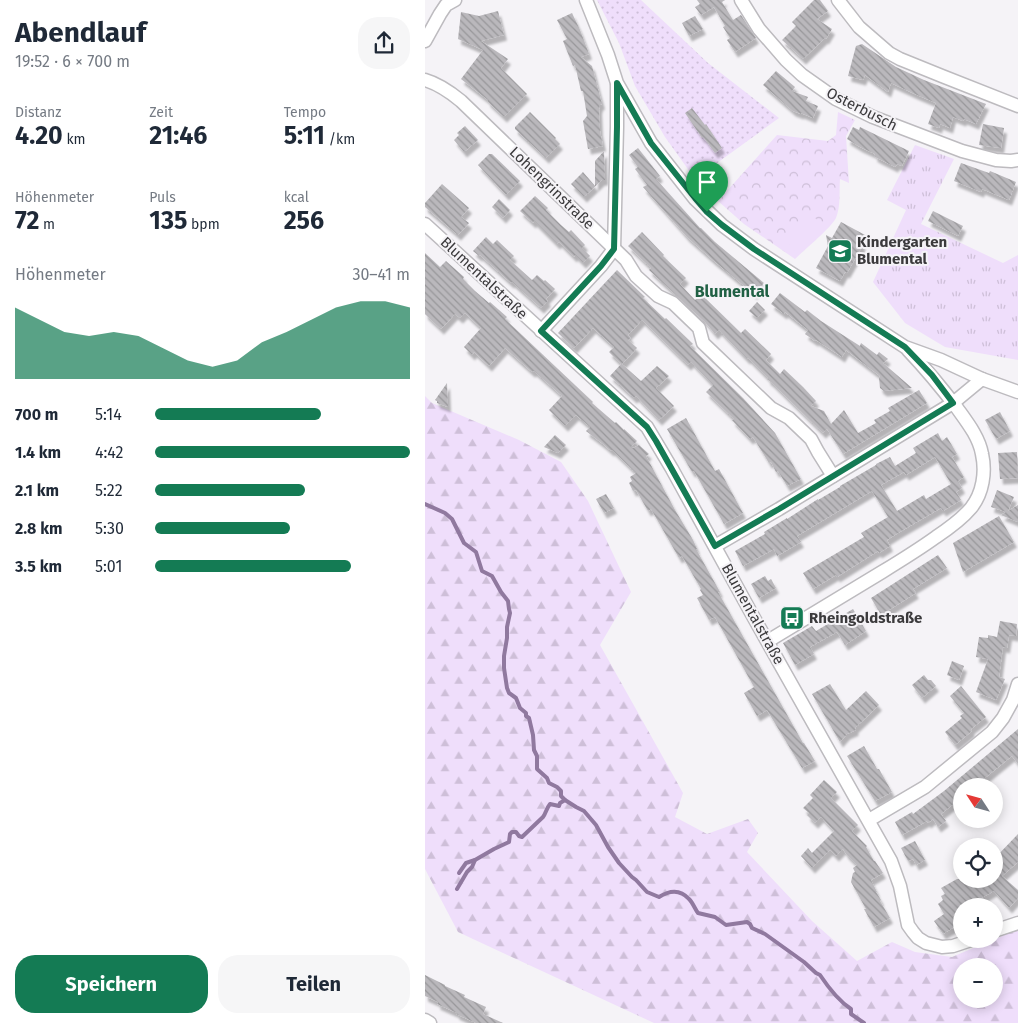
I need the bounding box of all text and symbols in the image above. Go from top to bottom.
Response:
text: Abendlauf [15,16,146,49]
button: share [358,17,410,69]
text: 19:52 · 6 × 700 m [15,52,130,71]
street label: Osterbusch [824,83,900,135]
text: Distanz [15,104,61,121]
text: Zeit [149,104,173,121]
text: Tempo [284,104,326,121]
text: 4.20 [15,121,63,151]
text: 21:46 [149,121,207,151]
text: 5:11 [284,121,325,151]
text: km [63,131,86,148]
text: /km [325,131,355,148]
street label: Lohengrinstraße [506,143,598,233]
pin [686,161,728,212]
icon: arrive [693,168,721,196]
text: Höhenmeter [15,189,94,206]
text: Puls [149,189,176,206]
text: kcal [284,189,309,206]
text: 72 [15,206,39,236]
text: 135 [149,206,187,236]
text: 256 [284,206,324,236]
text: m [39,216,55,233]
text: bpm [187,216,220,233]
street label: Blumentalstraße [437,233,531,323]
place label: Kindergarten Blumental [857,233,947,268]
school or university icon: Kindergarten Blumental [827,238,853,264]
text: Höhenmeter [15,265,106,284]
text: 30–41 m [352,265,410,284]
district label: Blumental [695,282,770,301]
text: 700 m [15,405,58,424]
text: 5:14 [95,405,122,424]
text: 1.4 km [15,443,61,462]
text: 4:42 [95,443,123,462]
text: 2.1 km [15,481,59,500]
text: 5:22 [95,481,123,500]
text: 2.8 km [15,519,63,538]
text: 5:30 [95,519,124,538]
text: 3.5 km [15,557,62,576]
text: 5:01 [95,557,122,576]
street label: Blumentalstraße [718,560,788,668]
bus stop icon: Rheingoldstraße [779,605,805,631]
place label: Rheingoldstraße [809,609,922,627]
north arrow [953,778,1003,828]
map controls [953,778,1003,1008]
button: locate [953,838,1003,888]
button: + [953,898,1003,948]
button: Speichern [15,955,208,1013]
button: Teilen [218,955,410,1013]
button: − [953,958,1003,1008]

